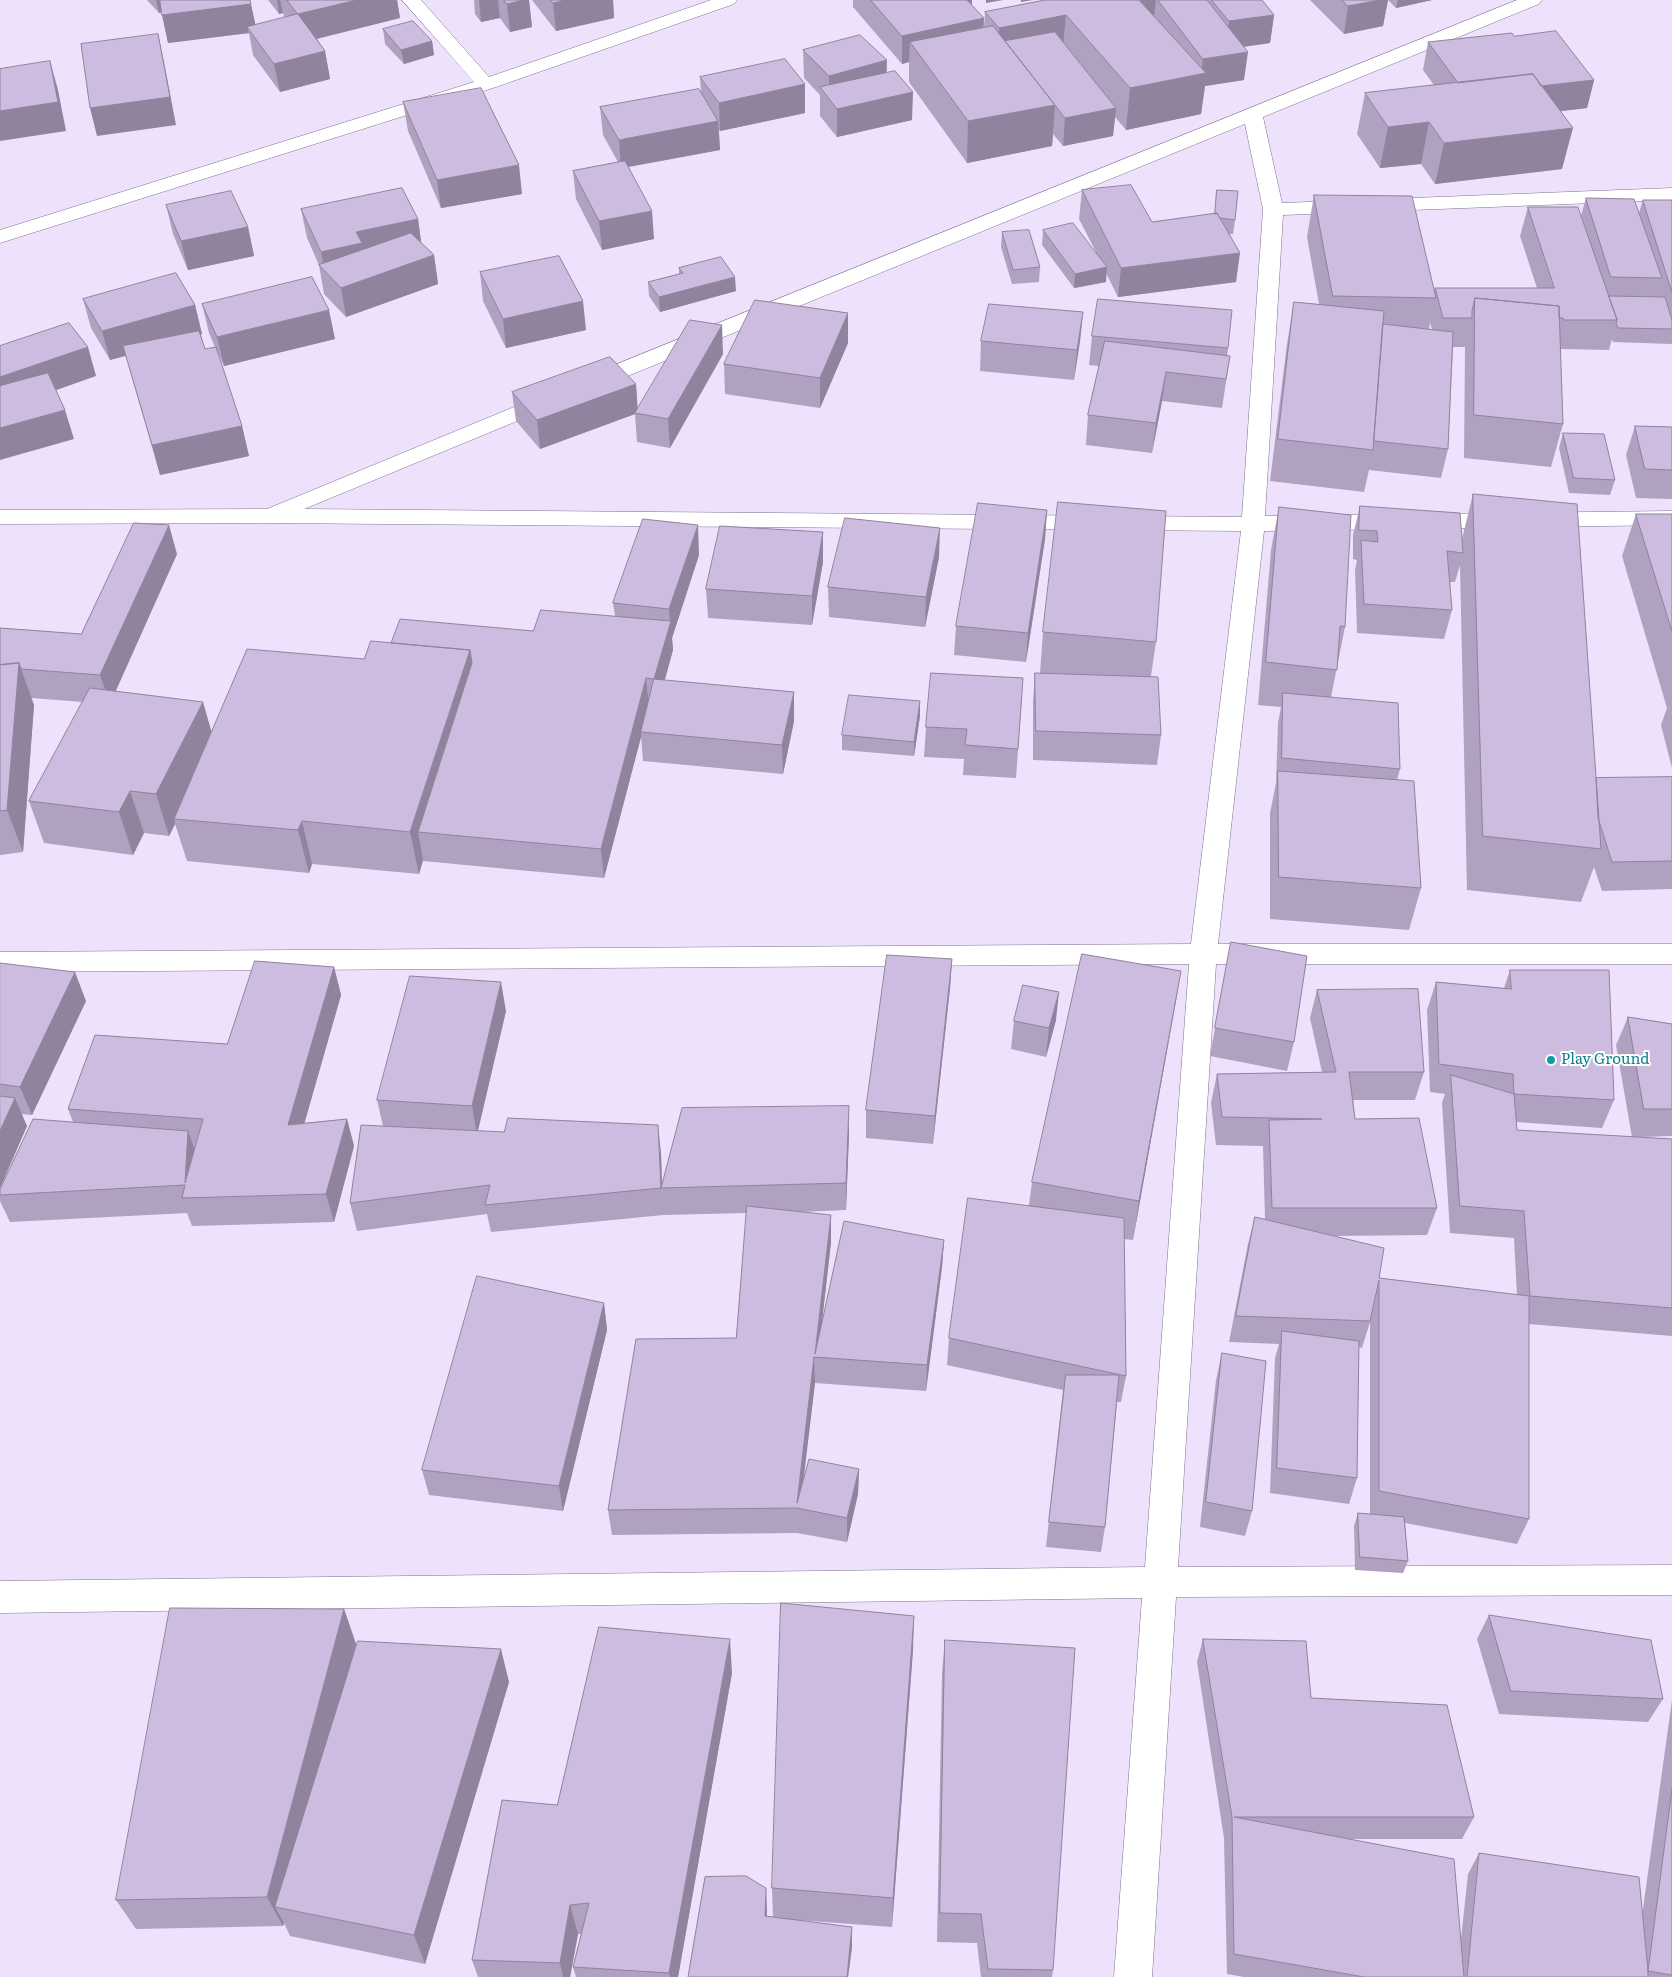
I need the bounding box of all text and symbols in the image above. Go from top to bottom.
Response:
place label: Play Ground [1561,1051,1649,1069]
marker: Play Ground [1545,1054,1557,1066]

